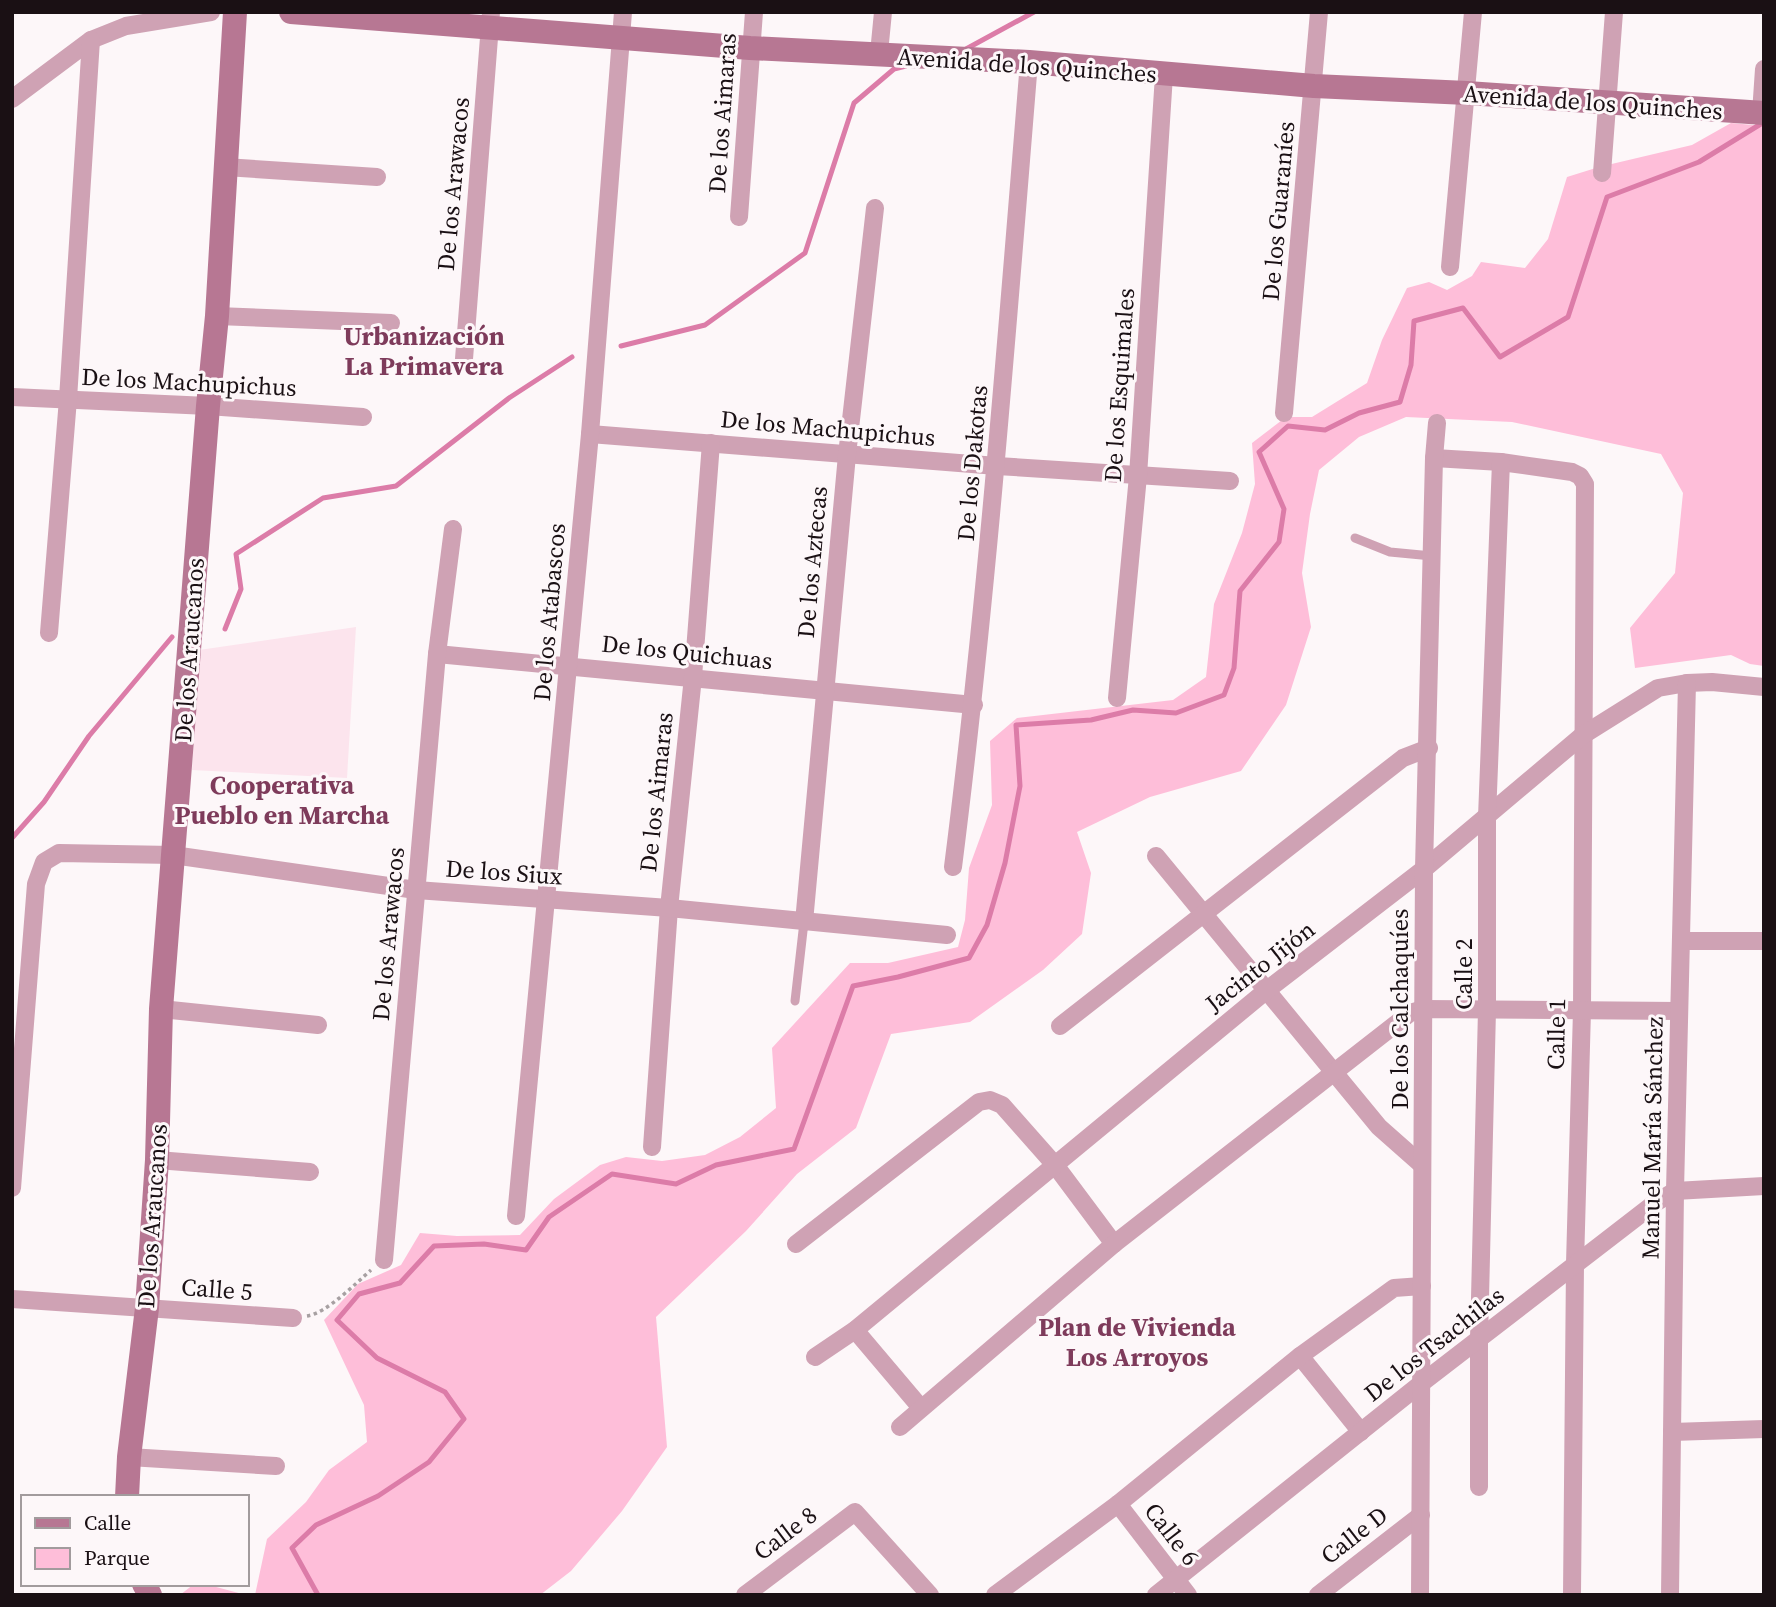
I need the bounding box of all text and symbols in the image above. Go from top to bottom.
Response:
street label: De los Aimaras [700,32,744,194]
street label: Avenida de los Quinches [896,39,1158,91]
street label: Avenida de los Quinches [1462,76,1724,128]
street label: De los Arawacos [429,96,477,272]
street label: De los Guaraníes [1254,120,1302,302]
street label: De los Esquimales [1096,287,1142,483]
district label: Urbanización La Primavera [343,318,505,384]
street label: De los Machupichus [81,360,297,404]
street label: De los Dakotas [949,384,995,542]
street label: De los Machupichus [719,402,937,454]
street label: De los Aztecas [789,485,835,639]
street label: De los Atabascos [525,522,573,702]
street label: De los Araucanos [166,557,212,743]
street label: De los Quichuas [600,627,774,677]
street label: De los Aimaras [631,710,681,874]
district label: Cooperativa Pueblo en Marcha [175,767,390,833]
street label: De los Arawacos [364,846,412,1022]
street label: De los Siux [444,851,564,893]
street label: De los Calchaquíes [1383,909,1416,1109]
street label: Jacinto Jijón [1198,913,1322,1020]
street label: Calle 2 [1447,938,1480,1010]
street label: Calle 1 [1539,998,1573,1070]
street label: Manuel María Sánchez [1633,1016,1671,1260]
street label: De los Araucanos [129,1123,175,1309]
street label: Calle 5 [180,1270,254,1308]
street label: De los Tsachilas [1357,1279,1511,1409]
district label: Plan de Vivienda Los Arroyos [1038,1309,1236,1375]
legend [21,1495,248,1586]
street label: Calle 6 [1137,1496,1207,1572]
street label: Calle 8 [747,1498,823,1568]
street label: Calle D [1314,1498,1394,1572]
text: Calle [84,1508,131,1537]
text: Parque [84,1543,150,1572]

